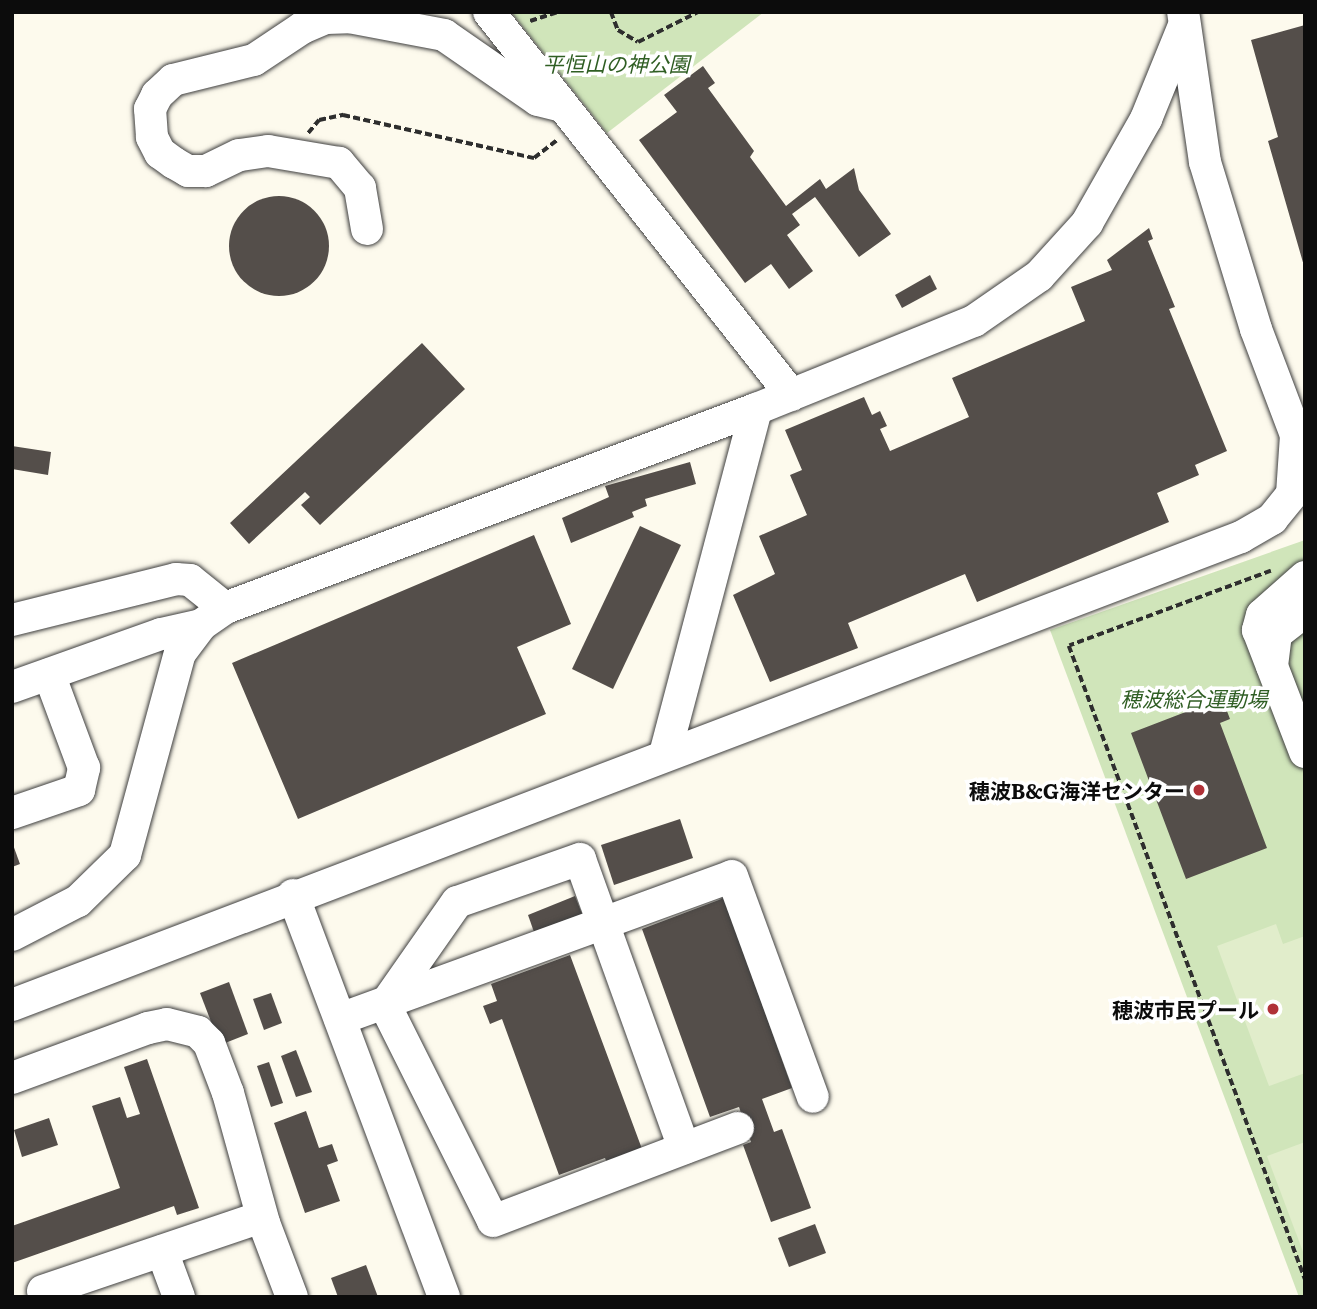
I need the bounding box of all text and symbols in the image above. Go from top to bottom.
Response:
park label: 平恒山の神公園 [543,50,689,76]
park label: 穂波総合運動場 [1121,685,1267,711]
place label: 穂波B&G海洋センター [969,777,1185,803]
marker: 穂波B&G海洋センター [1191,782,1207,798]
place label: 穂波市民プール [1112,996,1259,1022]
marker: 穂波市民プール [1265,1001,1281,1017]

